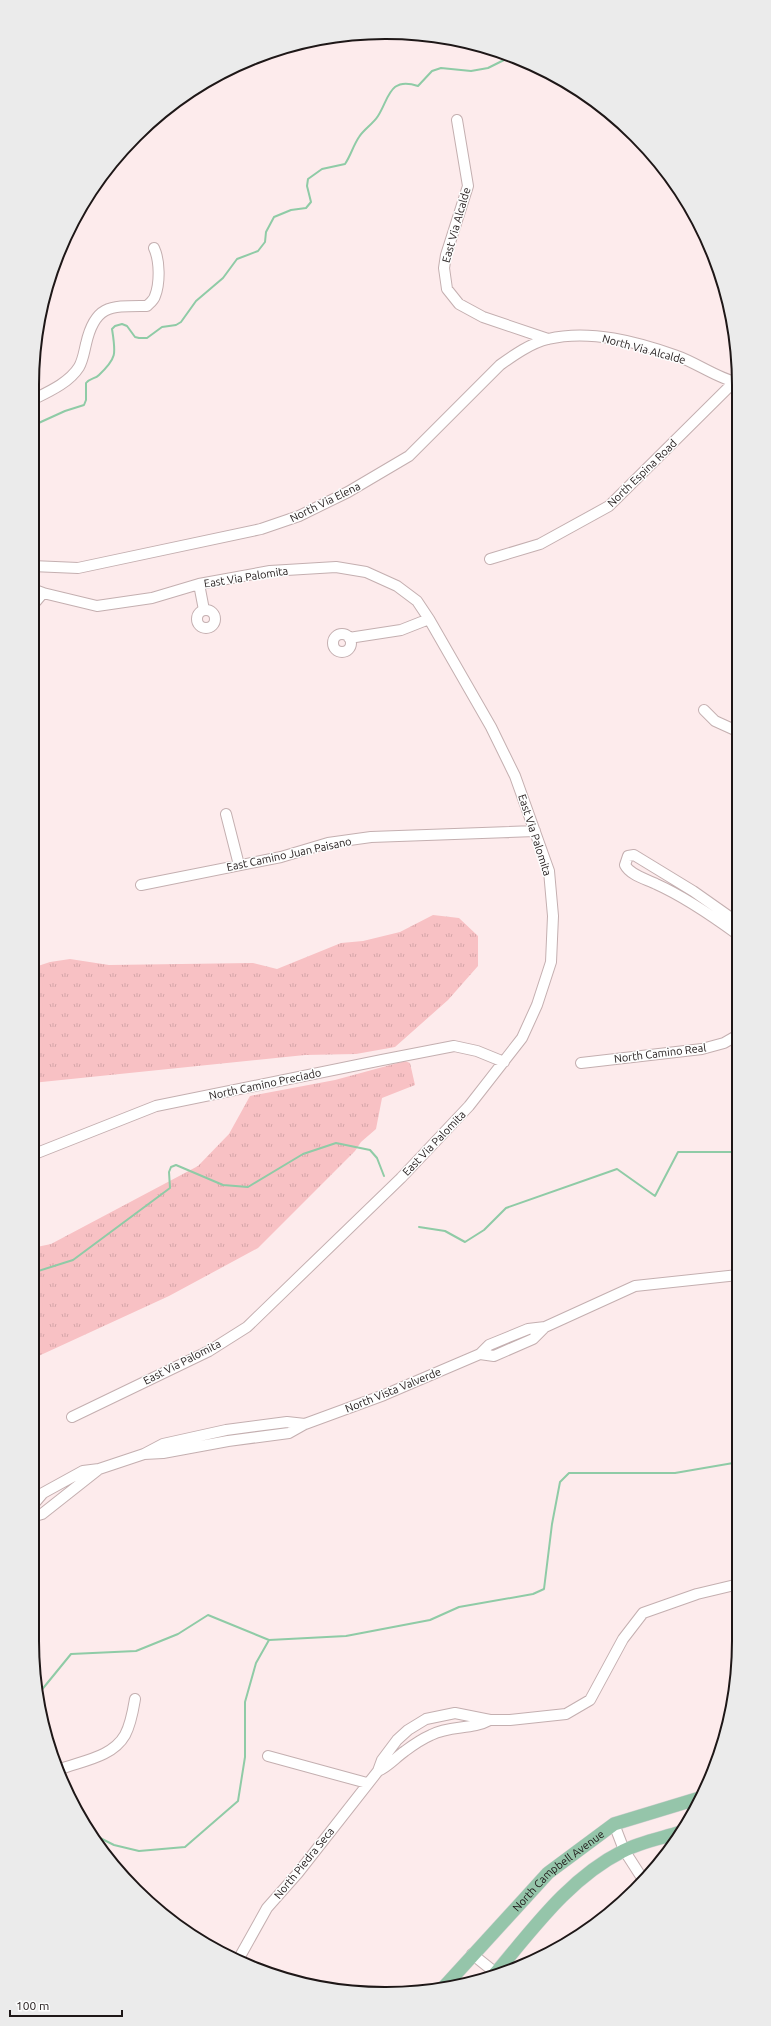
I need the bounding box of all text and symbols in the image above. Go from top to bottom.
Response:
street label: East Via Alcalde [440,186,472,264]
street label: North Via Alcalde [601,332,687,366]
street label: North Espina Road [605,437,679,509]
street label: North Via Elena [288,480,362,524]
street label: East Via Palomita [203,564,289,590]
street label: East Via Palomita [516,793,554,877]
street label: East Camino Juan Paisano [225,835,353,873]
street label: North Camino Real [613,1041,707,1065]
street label: North Camino Preciado [208,1066,322,1102]
street label: East Via Palomita [400,1108,468,1178]
street label: East Via Palomita [141,1337,223,1387]
street label: North Vista Valverde [343,1365,443,1415]
street label: North Piedra Seca [272,1825,336,1901]
street label: North Campbell Avenue [510,1828,606,1914]
scale bar [10,1992,122,2018]
text: 100 m [16,1999,49,2012]

